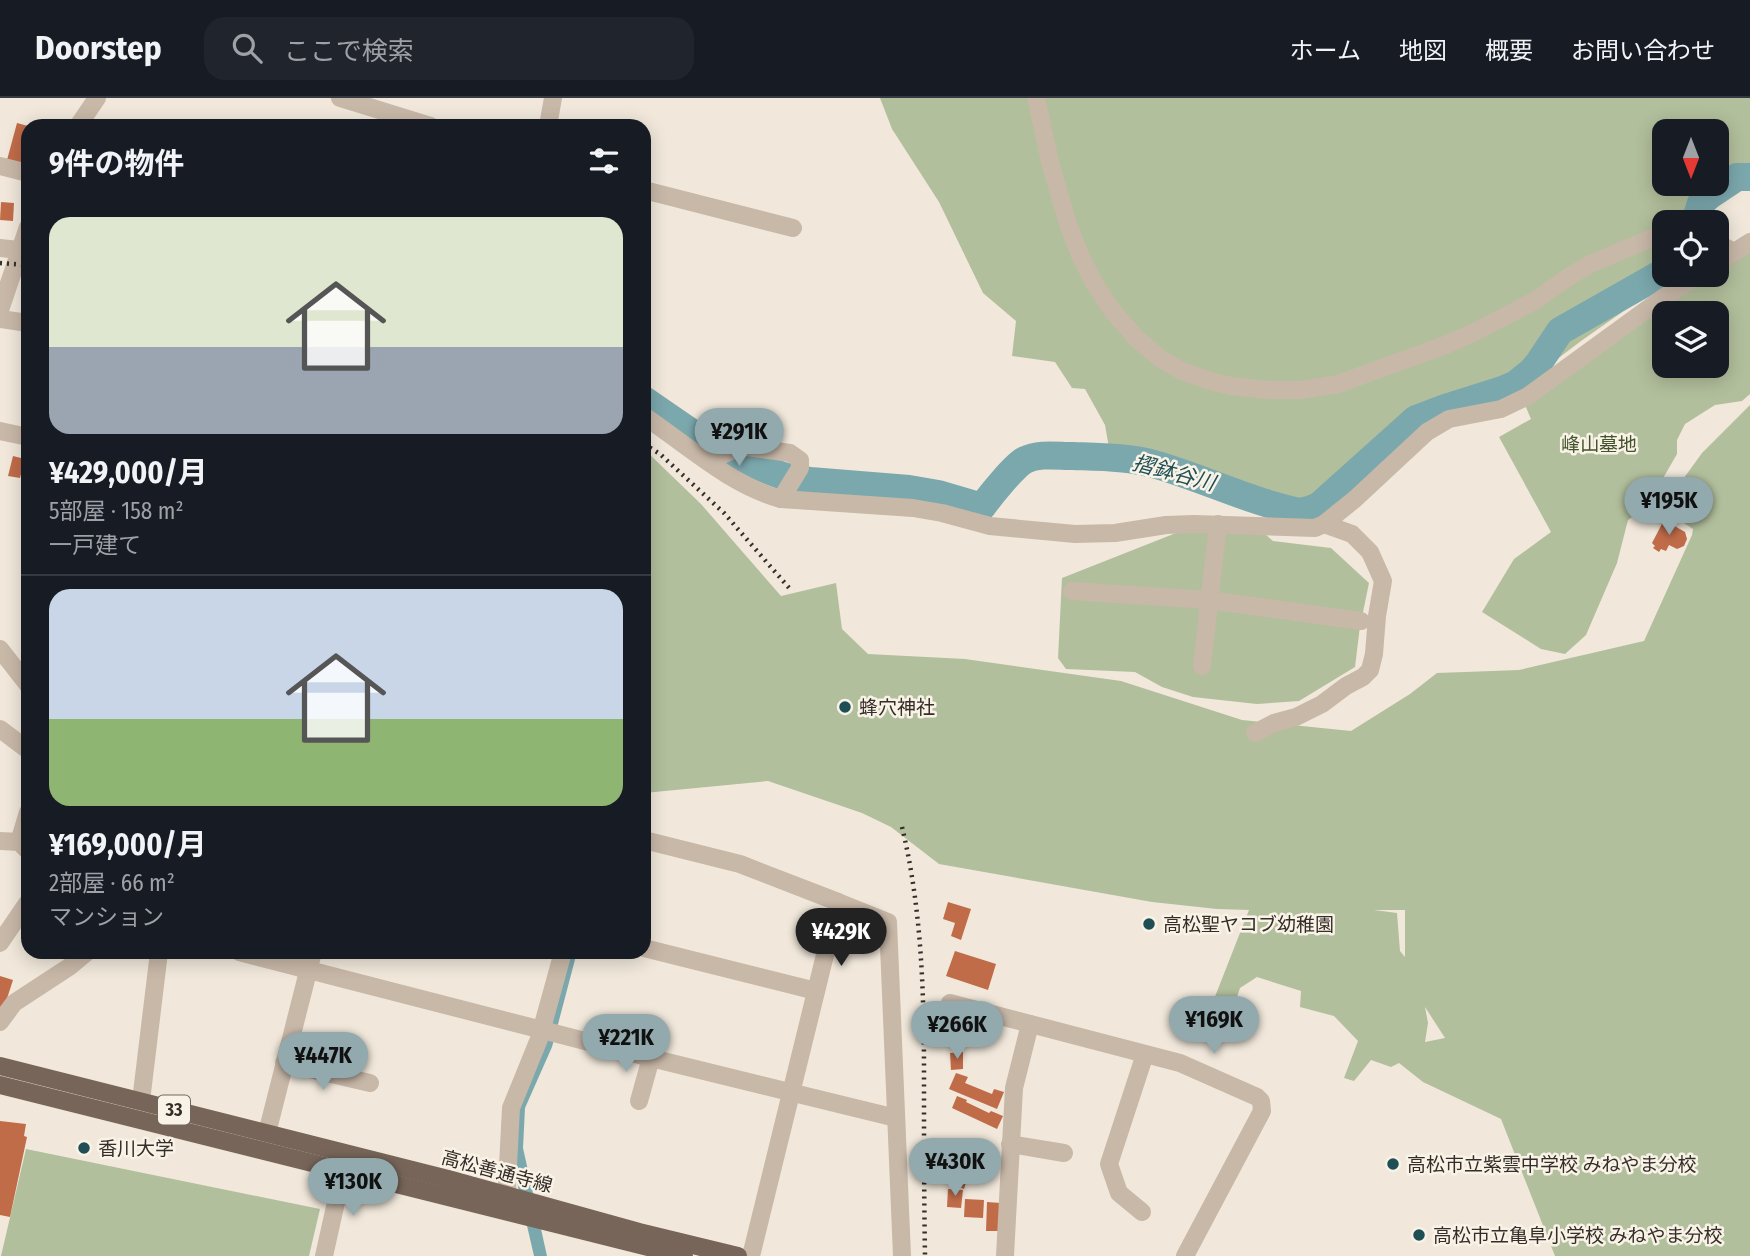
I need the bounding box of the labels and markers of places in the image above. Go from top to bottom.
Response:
pin: ¥291K [690,408,788,468]
pin: ¥195K [1620,478,1718,537]
place label: 蜂穴神社 [859,696,935,719]
marker: 蜂穴神社 [837,699,853,715]
pin: ¥429K [792,908,890,968]
place label: 高松聖ヤコブ幼稚園 [1163,913,1334,936]
marker: 高松聖ヤコブ幼稚園 [1141,916,1157,932]
pin: ¥169K [1165,996,1263,1056]
pin: ¥266K [908,1002,1006,1061]
pin: ¥221K [577,1014,675,1074]
pin: ¥447K [274,1032,372,1092]
place label: 香川大学 [98,1137,174,1160]
pin: ¥430K [906,1138,1004,1198]
marker: 香川大学 [76,1140,92,1156]
place label: 高松市立紫雲中学校 みねやま分校 [1407,1153,1696,1176]
marker: 高松市立紫雲中学校 みねやま分校 [1385,1156,1401,1172]
pin: ¥130K [304,1158,402,1218]
place label: 高松市立亀阜小学校 みねやま分校 [1433,1224,1722,1247]
marker: 高松市立亀阜小学校 みねやま分校 [1411,1227,1427,1243]

